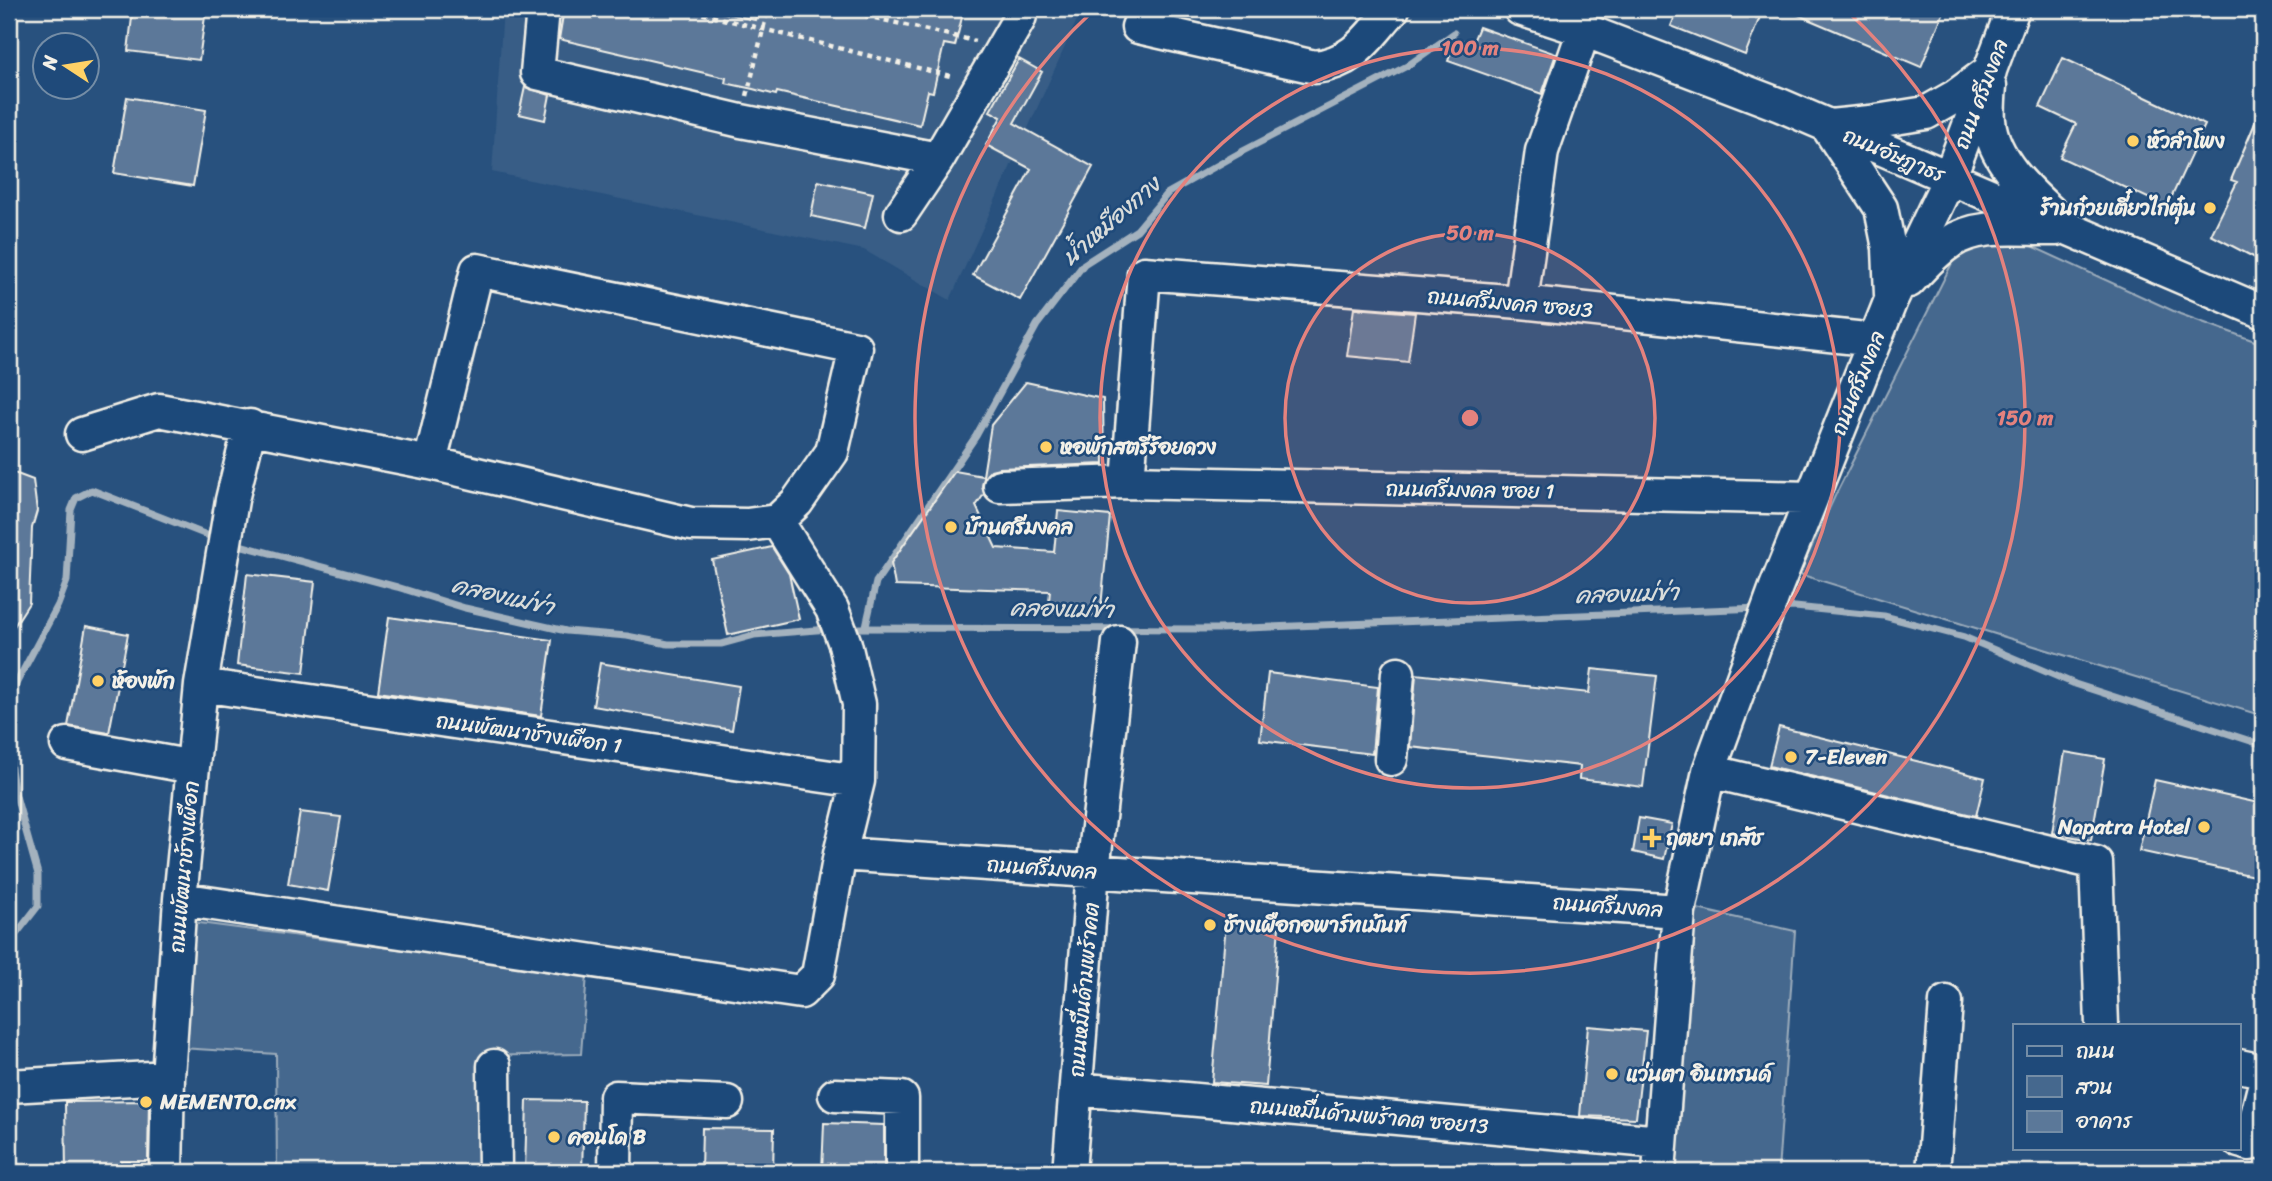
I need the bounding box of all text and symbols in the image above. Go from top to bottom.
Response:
text: 100 m [1441,29,1499,67]
north arrow [32,32,102,102]
street label: ถนน ศรีมงคล [1942,33,2020,155]
text: N [32,52,68,73]
street label: ถนนอัษฎาธร [1837,116,1952,194]
place label: หัวลำโพง [2147,122,2225,160]
marker: หัวลำโพง [2125,133,2141,149]
water label: น้ำเหมืองกาง [1052,164,1172,276]
place label: ร้านก๋วยเตี๋ยวไก่ตุ๋น [2039,188,2196,227]
marker: ร้านก๋วยเตี๋ยวไก่ตุ๋น [2202,200,2218,216]
text: 50 m [1446,214,1495,252]
street label: ถนนศรีมงคล ซอย3 [1426,277,1595,329]
street label: ถนนศรีมงคล [1820,325,1896,441]
text: 150 m [1997,399,2054,437]
centre of rings [1458,406,1482,430]
place label: หอพักสตรีร้อยดวง [1060,428,1217,466]
marker: หอพักสตรีร้อยดวง [1038,439,1054,455]
street label: ถนนศรีมงคล ซอย 1 [1385,470,1555,510]
place label: บ้านศรีมงคล [964,508,1074,546]
marker: บ้านศรีมงคล [943,519,959,535]
water label: คลองแม่ข่า [448,564,560,628]
water label: คลองแม่ข่า [1575,572,1681,616]
water label: คลองแม่ข่า [1010,588,1116,630]
place label: ห้องพัก [112,662,175,700]
marker: ห้องพัก [90,673,106,689]
street label: ถนนพัฒนาช้างเผือก 1 [434,701,624,765]
place label: 7-Eleven [1805,738,1888,776]
marker: 7-Eleven [1783,749,1799,765]
street label: ถนนพัฒนาช้างเผือก [158,779,210,955]
place label: Napatra Hotel [2057,808,2191,846]
place label: ฤตยา เภสัช [1666,819,1765,857]
marker: Napatra Hotel [2196,819,2212,835]
marker: ฤตยา เภสัช [1644,830,1660,846]
street label: ถนนศรีมงคล [985,845,1099,891]
street label: ถนนศรีมงคล [1551,883,1665,929]
street label: ถนนหมื่่นด้ามพร้าคต [1057,901,1111,1079]
place label: ช้างเผือกอพาร์ทเม้นท์ [1224,906,1411,944]
marker: ช้างเผือกอพาร์ทเม้นท์ [1202,917,1218,933]
legend [2013,1024,2240,1150]
text: ถนน [2076,1032,2115,1070]
place label: แว่นตา อินเทรนด์ [1626,1055,1775,1093]
marker: แว่นตา อินเทรนด์ [1604,1066,1620,1082]
text: สวน [2075,1068,2113,1106]
place label: MEMENTO.cnx [159,1083,297,1121]
street label: ถนนหมื่่นด้ามพร้าคต ซอย13 [1248,1087,1490,1145]
marker: MEMENTO.cnx [138,1094,154,1110]
text: อาคาร [2075,1102,2133,1140]
place label: คอนโด B [567,1118,647,1156]
marker: คอนโด B [546,1129,562,1145]

